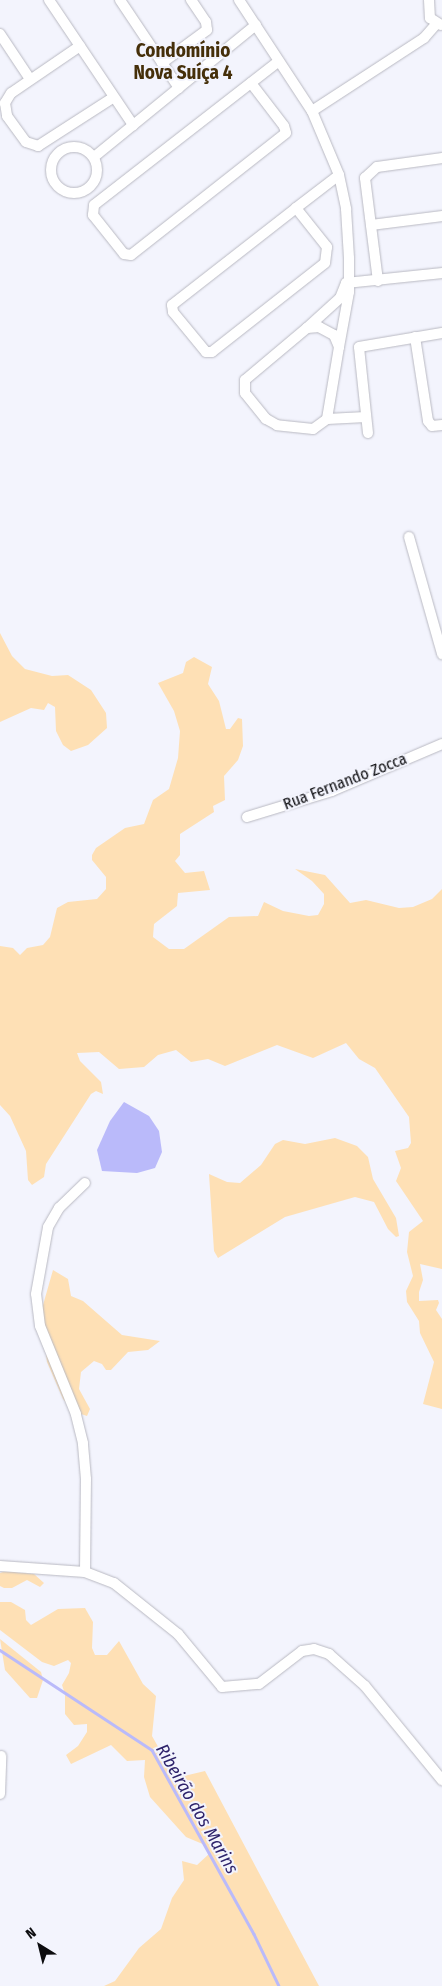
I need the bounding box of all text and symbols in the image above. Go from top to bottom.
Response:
district label: Condomínio Nova Suíça 4 [133,40,233,84]
street label: Rua Fernando Zocca [281,750,409,814]
water label: Ribeirão dos Marins [151,1740,243,1878]
north arrow [15,1921,65,1971]
text: N [22,1924,39,1943]

